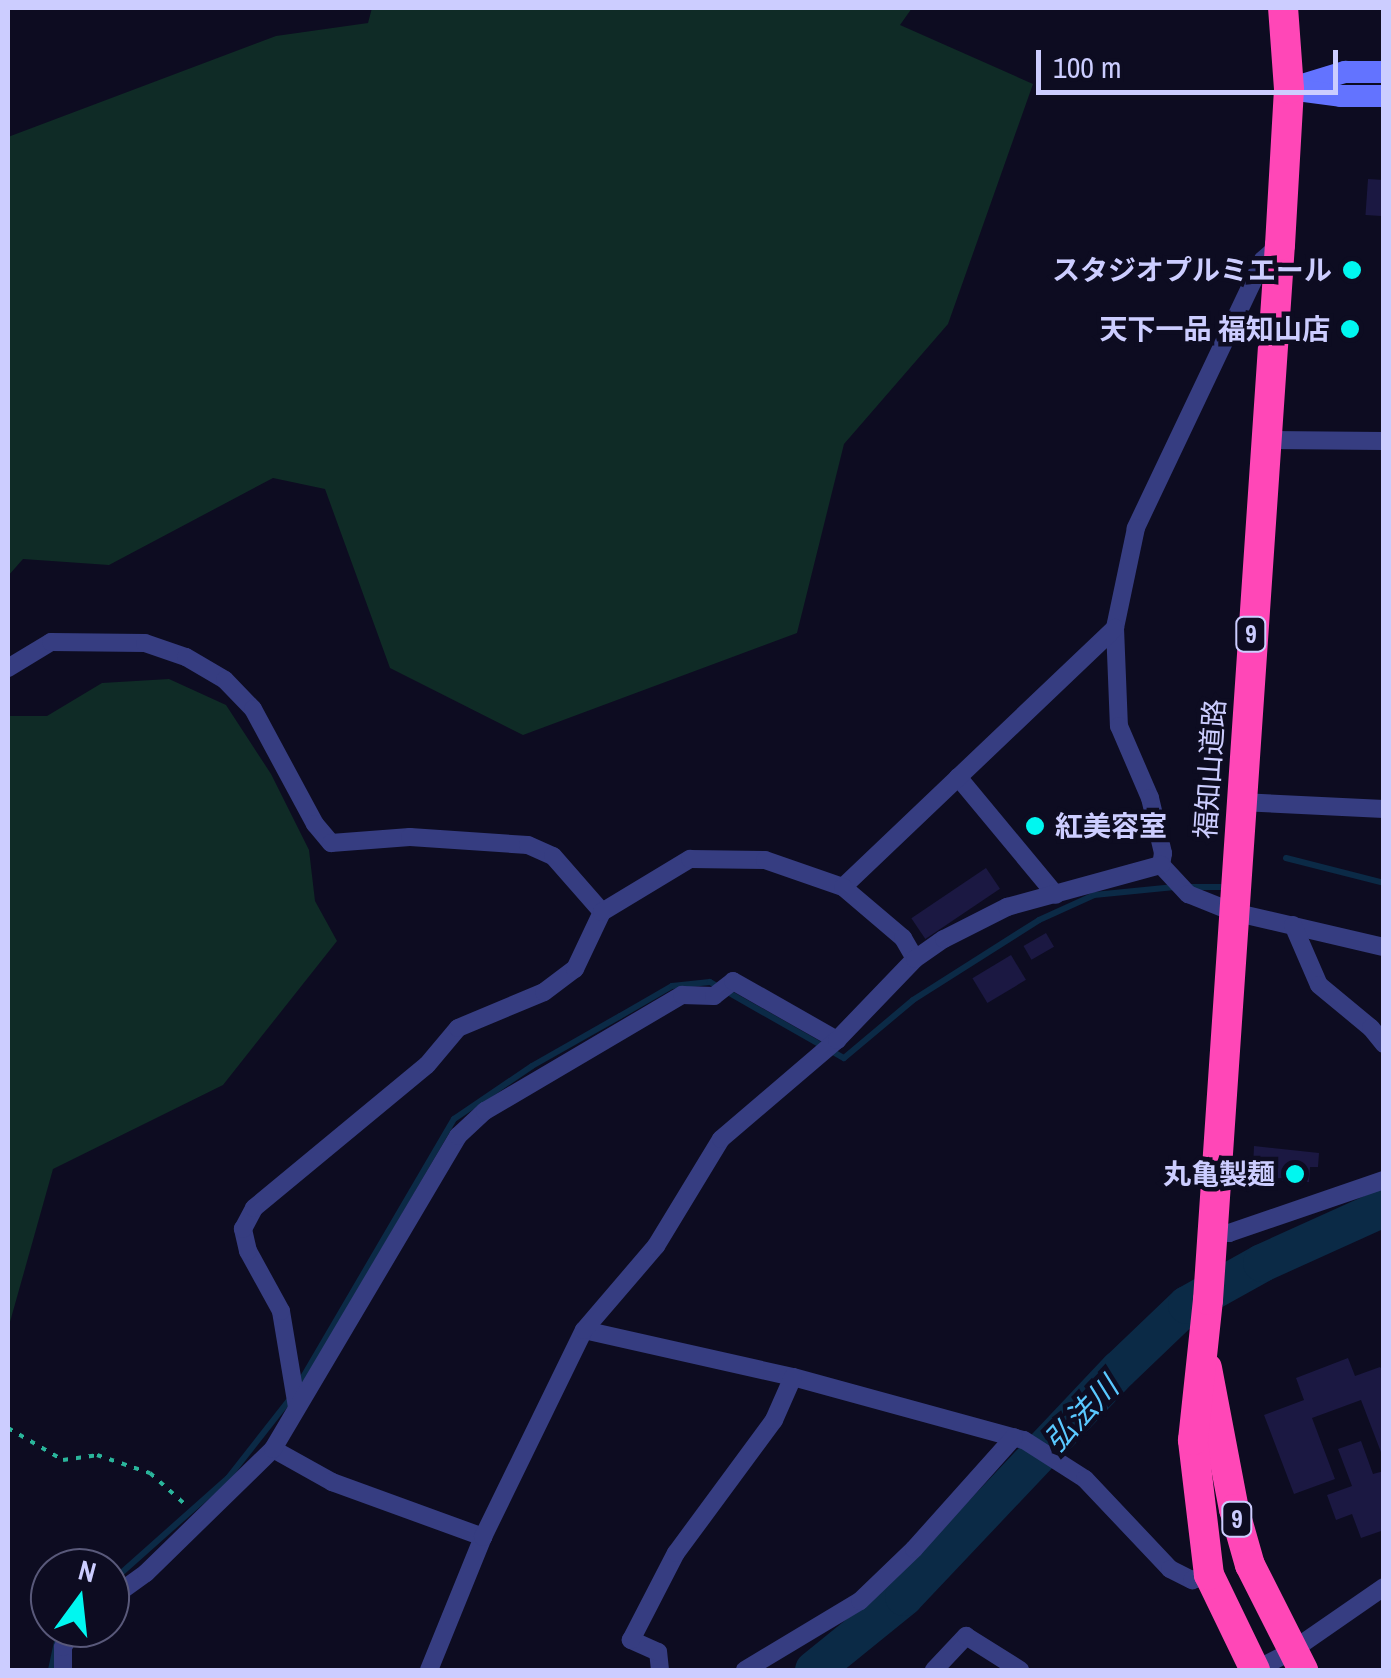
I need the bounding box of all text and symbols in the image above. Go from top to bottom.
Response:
scale bar [1041,30,1344,92]
text: 100 m [1053,47,1121,87]
place label: スタジオプルミエール [1052,253,1332,287]
marker: スタジオプルミエール [1341,259,1363,281]
place label: 天下一品 福知山店 [1100,312,1330,346]
marker: 天下一品 福知山店 [1339,318,1361,340]
road number: 9 [1234,614,1268,654]
street label: 福知山道路 [1188,698,1232,840]
place label: 紅美容室 [1055,809,1167,843]
marker: 紅美容室 [1024,815,1046,837]
place label: 丸亀製麺 [1163,1157,1275,1191]
marker: 丸亀製麺 [1284,1163,1306,1185]
water label: 弘法川 [1037,1369,1125,1459]
road number: 9 [1220,1499,1254,1539]
north arrow [30,1548,130,1648]
text: N [74,1550,100,1591]

